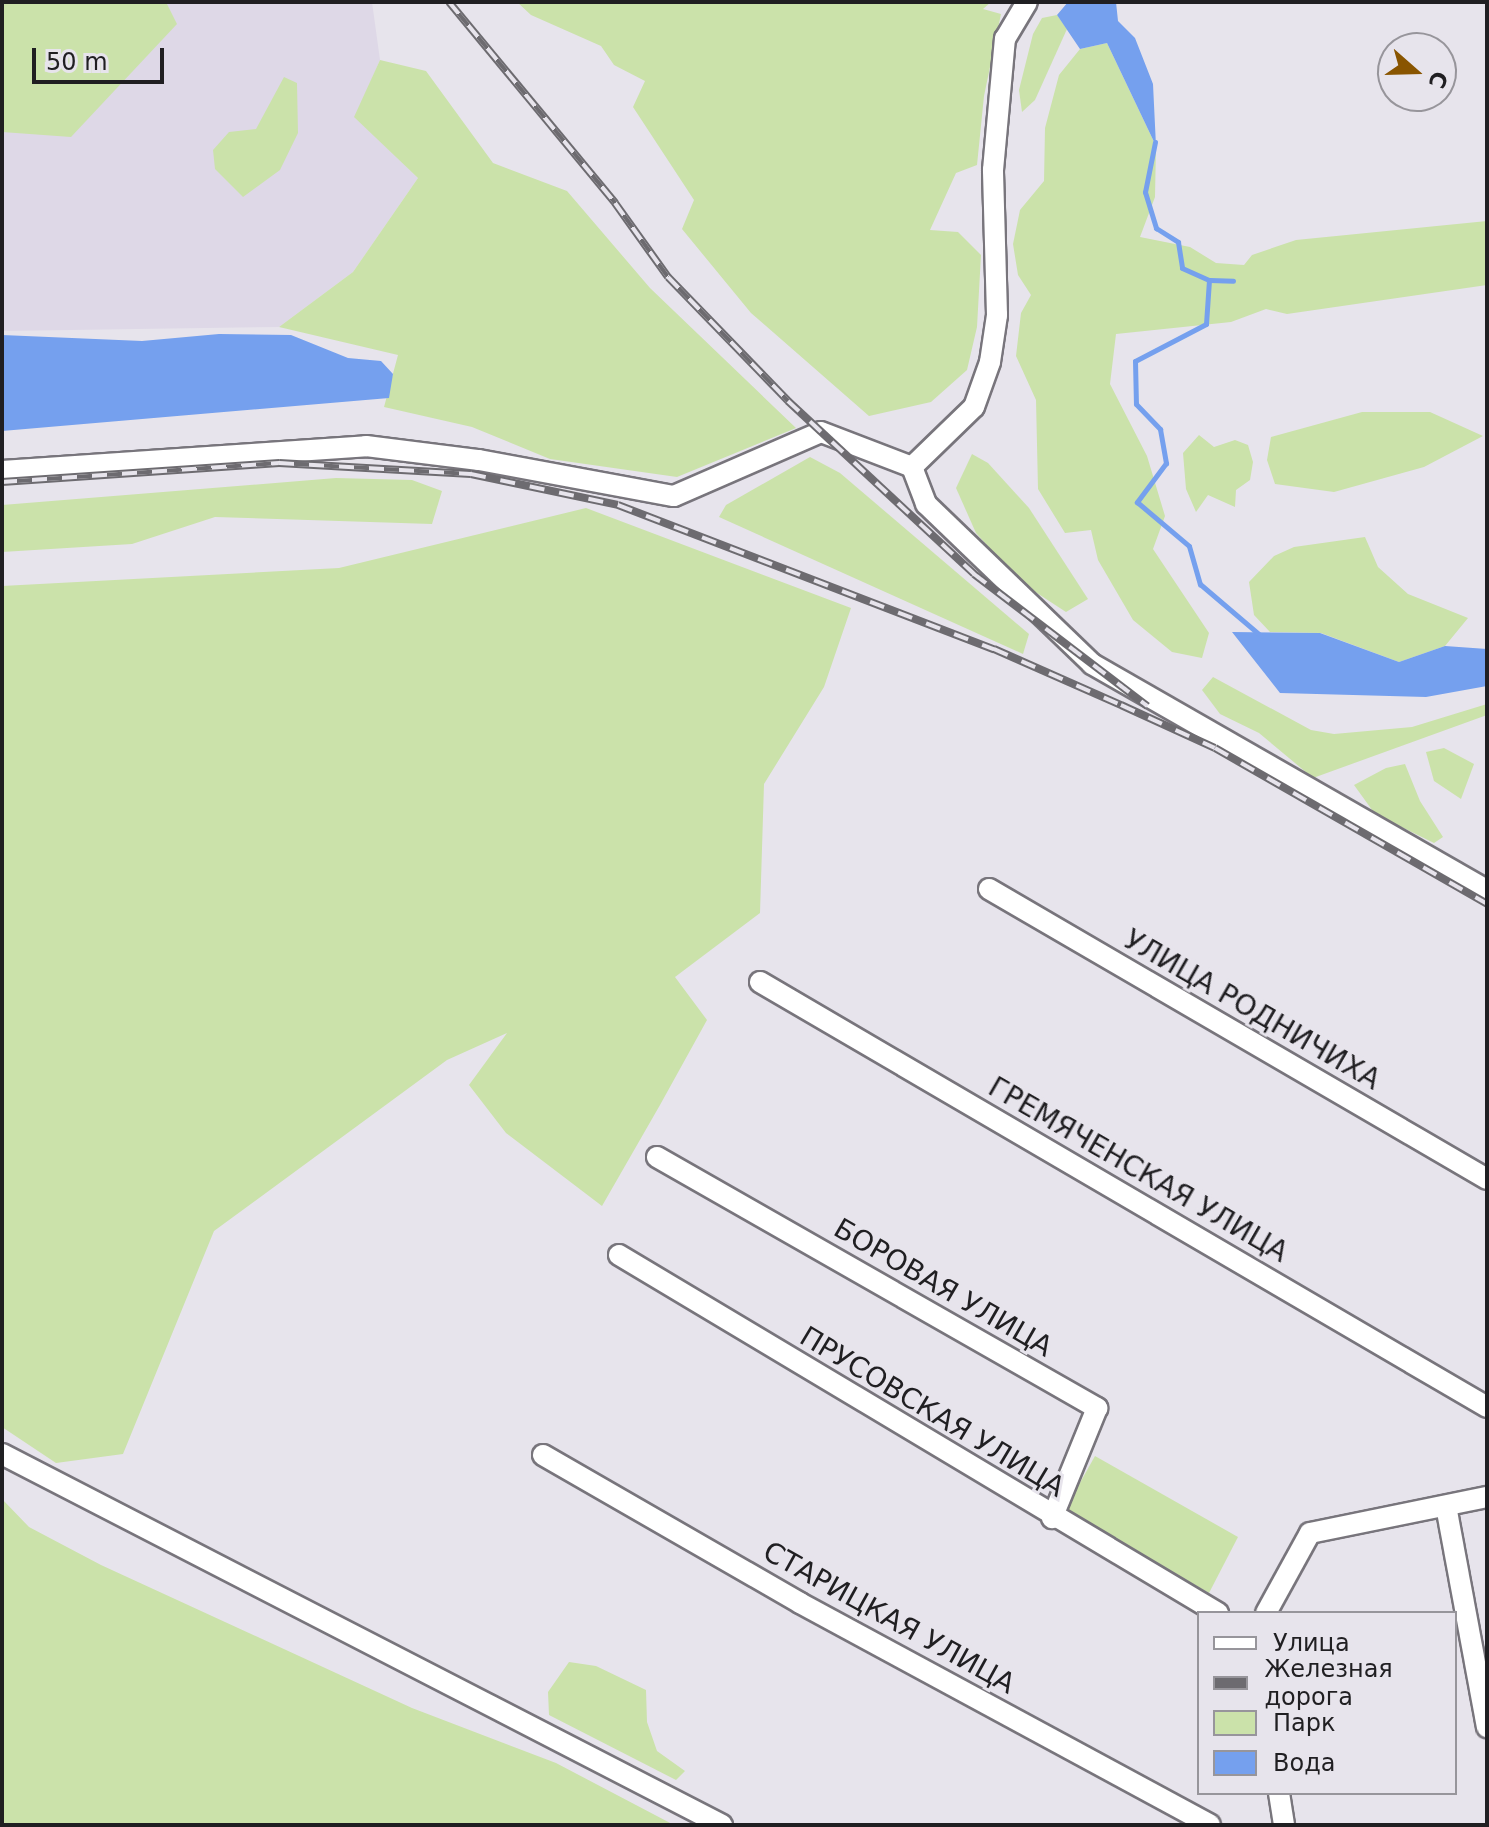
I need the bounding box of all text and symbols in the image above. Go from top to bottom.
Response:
scale bar [36,32,168,82]
north arrow [1377,32,1457,112]
text: 50 m [46,48,108,76]
text: С [1424,68,1453,92]
street label: УЛИЦА РОДНИЧИХА [1118,923,1386,1097]
street label: ГРЕМЯЧЕНСКАЯ УЛИЦА [982,1070,1294,1270]
street label: БОРОВАЯ УЛИЦА [828,1212,1058,1364]
street label: ПРУСОВСКАЯ УЛИЦА [794,1320,1070,1504]
street label: СТАРИЦКАЯ УЛИЦА [757,1535,1021,1701]
legend [1197,1611,1457,1795]
text: Улица [1273,1629,1350,1657]
text: Железная дорога [1264,1655,1393,1711]
text: Парк [1273,1709,1335,1737]
text: Вода [1273,1749,1335,1777]

